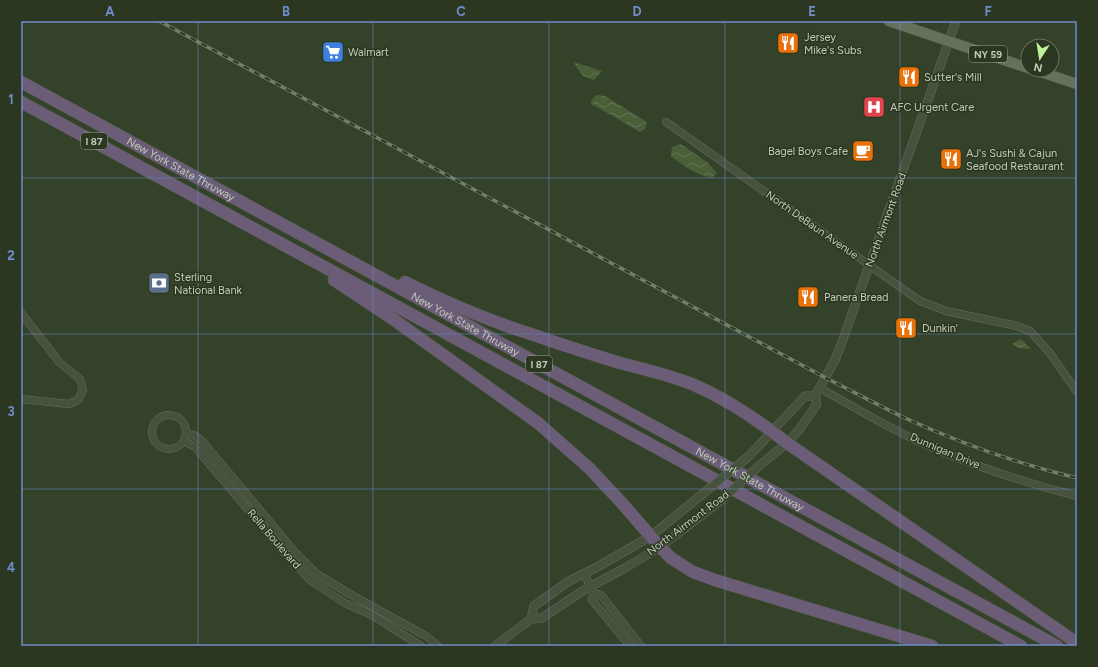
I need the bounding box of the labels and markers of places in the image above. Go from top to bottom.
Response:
restaurant icon: Jersey Mike's Subs [775,30,801,56]
place label: Jersey Mike's Subs [804,31,862,57]
supermarket icon: Walmart [320,39,346,65]
place label: Walmart [348,46,389,59]
restaurant icon: Sutter's Mill [896,64,922,90]
place label: Sutter's Mill [924,71,982,84]
hospital icon: AFC Urgent Care [861,94,887,120]
place label: AFC Urgent Care [890,101,974,114]
cafe icon: Bagel Boys Cafe [850,138,876,164]
place label: Bagel Boys Cafe [768,145,848,158]
restaurant icon: AJ's Sushi & Cajun Seafood Restaurant [938,146,964,172]
place label: AJ's Sushi & Cajun Seafood Restaurant [966,147,1064,173]
bank icon: Sterling National Bank [146,270,172,296]
place label: Sterling National Bank [174,271,243,297]
restaurant icon: Panera Bread [795,284,821,310]
place label: Panera Bread [824,291,889,304]
restaurant icon: Dunkin' [893,315,919,341]
place label: Dunkin' [922,322,958,335]

